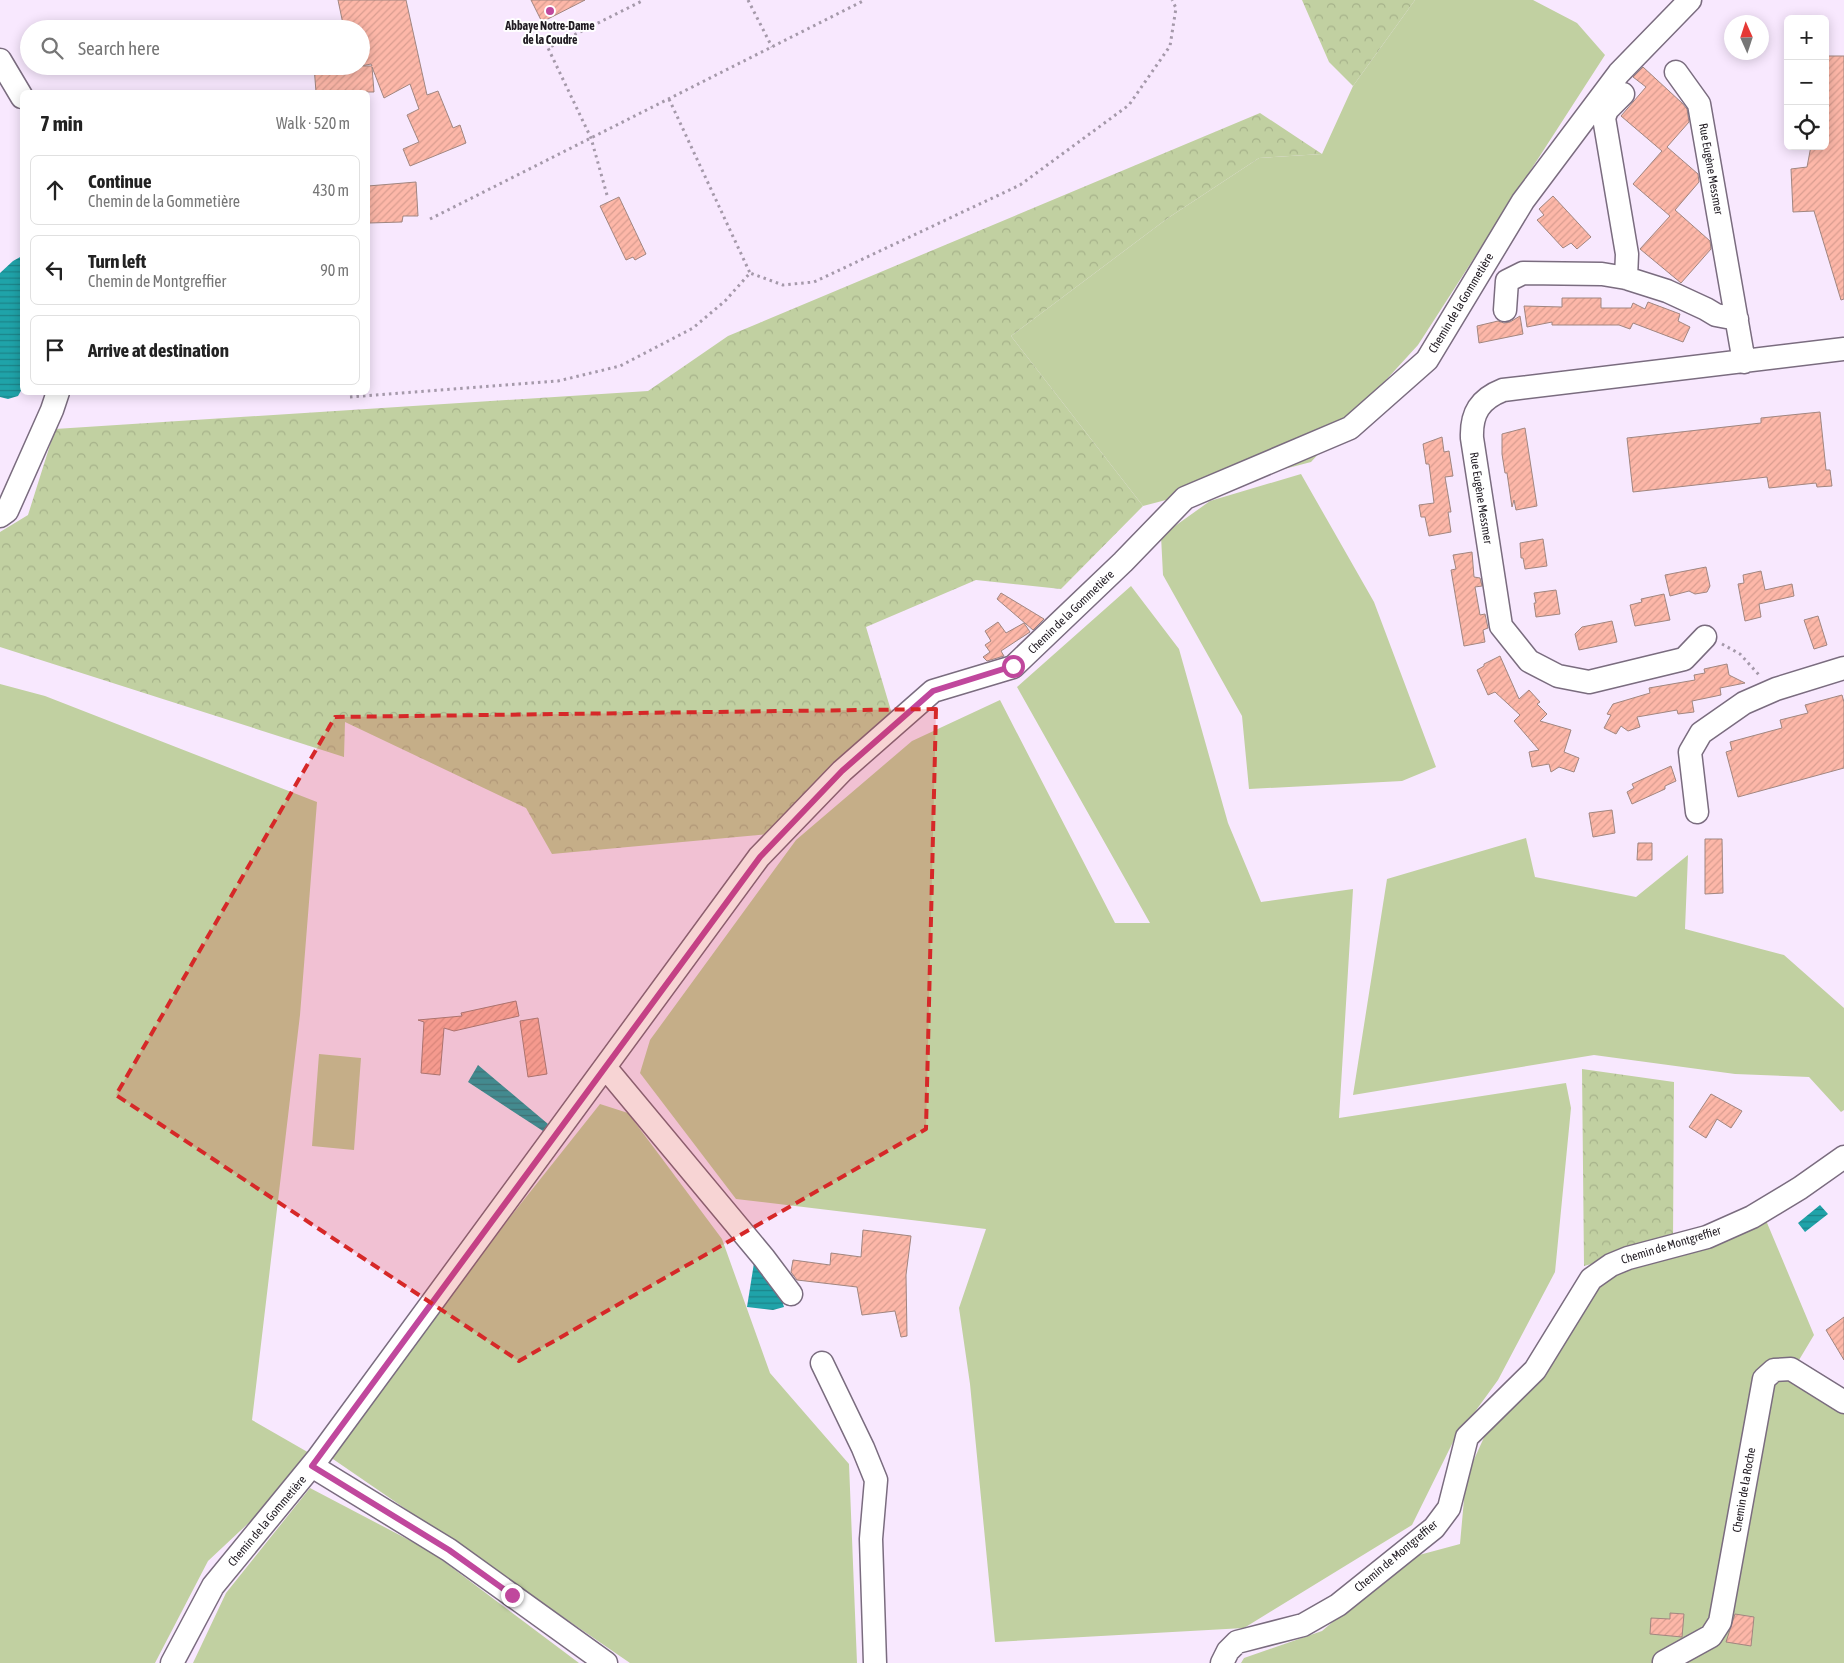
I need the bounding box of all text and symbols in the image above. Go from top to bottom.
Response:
marker: Abbaye Notre-Dame de la Coudre [544,5,556,17]
north arrow [1724,15,1769,60]
map controls [1784,15,1829,150]
button: + [1784,15,1829,60]
place label: Abbaye Notre-Dame de la Coudre [504,19,595,47]
search box [20,20,370,75]
icon: search [38,34,66,62]
text: Search here [78,37,160,59]
button: − [1784,60,1829,105]
button: locate [1784,105,1829,150]
text: 7 min [40,111,83,135]
text: Walk · 520 m [276,114,350,132]
street label: Rue Eugène Messmer [1696,122,1726,216]
text: Continue [88,170,152,192]
icon: ahead [41,176,69,204]
text: 430 m [313,181,349,199]
text: Chemin de la Gommetière [88,192,240,210]
text: Turn left [88,250,146,272]
street label: Chemin de la Gommetière [1426,250,1496,356]
icon: left [41,256,69,284]
text: 90 m [320,261,349,279]
text: Chemin de Montgreffier [88,272,226,290]
icon: arrive [41,336,69,364]
text: Arrive at destination [88,339,229,361]
street label: Rue Eugène Messmer [1467,451,1495,545]
street label: Chemin de la Gommetière [1025,567,1117,657]
route start [1002,655,1025,678]
street label: Chemin de Montgreffier [1619,1223,1723,1267]
street label: Chemin de la Roche [1730,1446,1758,1534]
street label: Chemin de la Gommetière [225,1473,309,1569]
street label: Chemin de Montgreffier [1352,1517,1441,1595]
route end [501,1584,524,1607]

